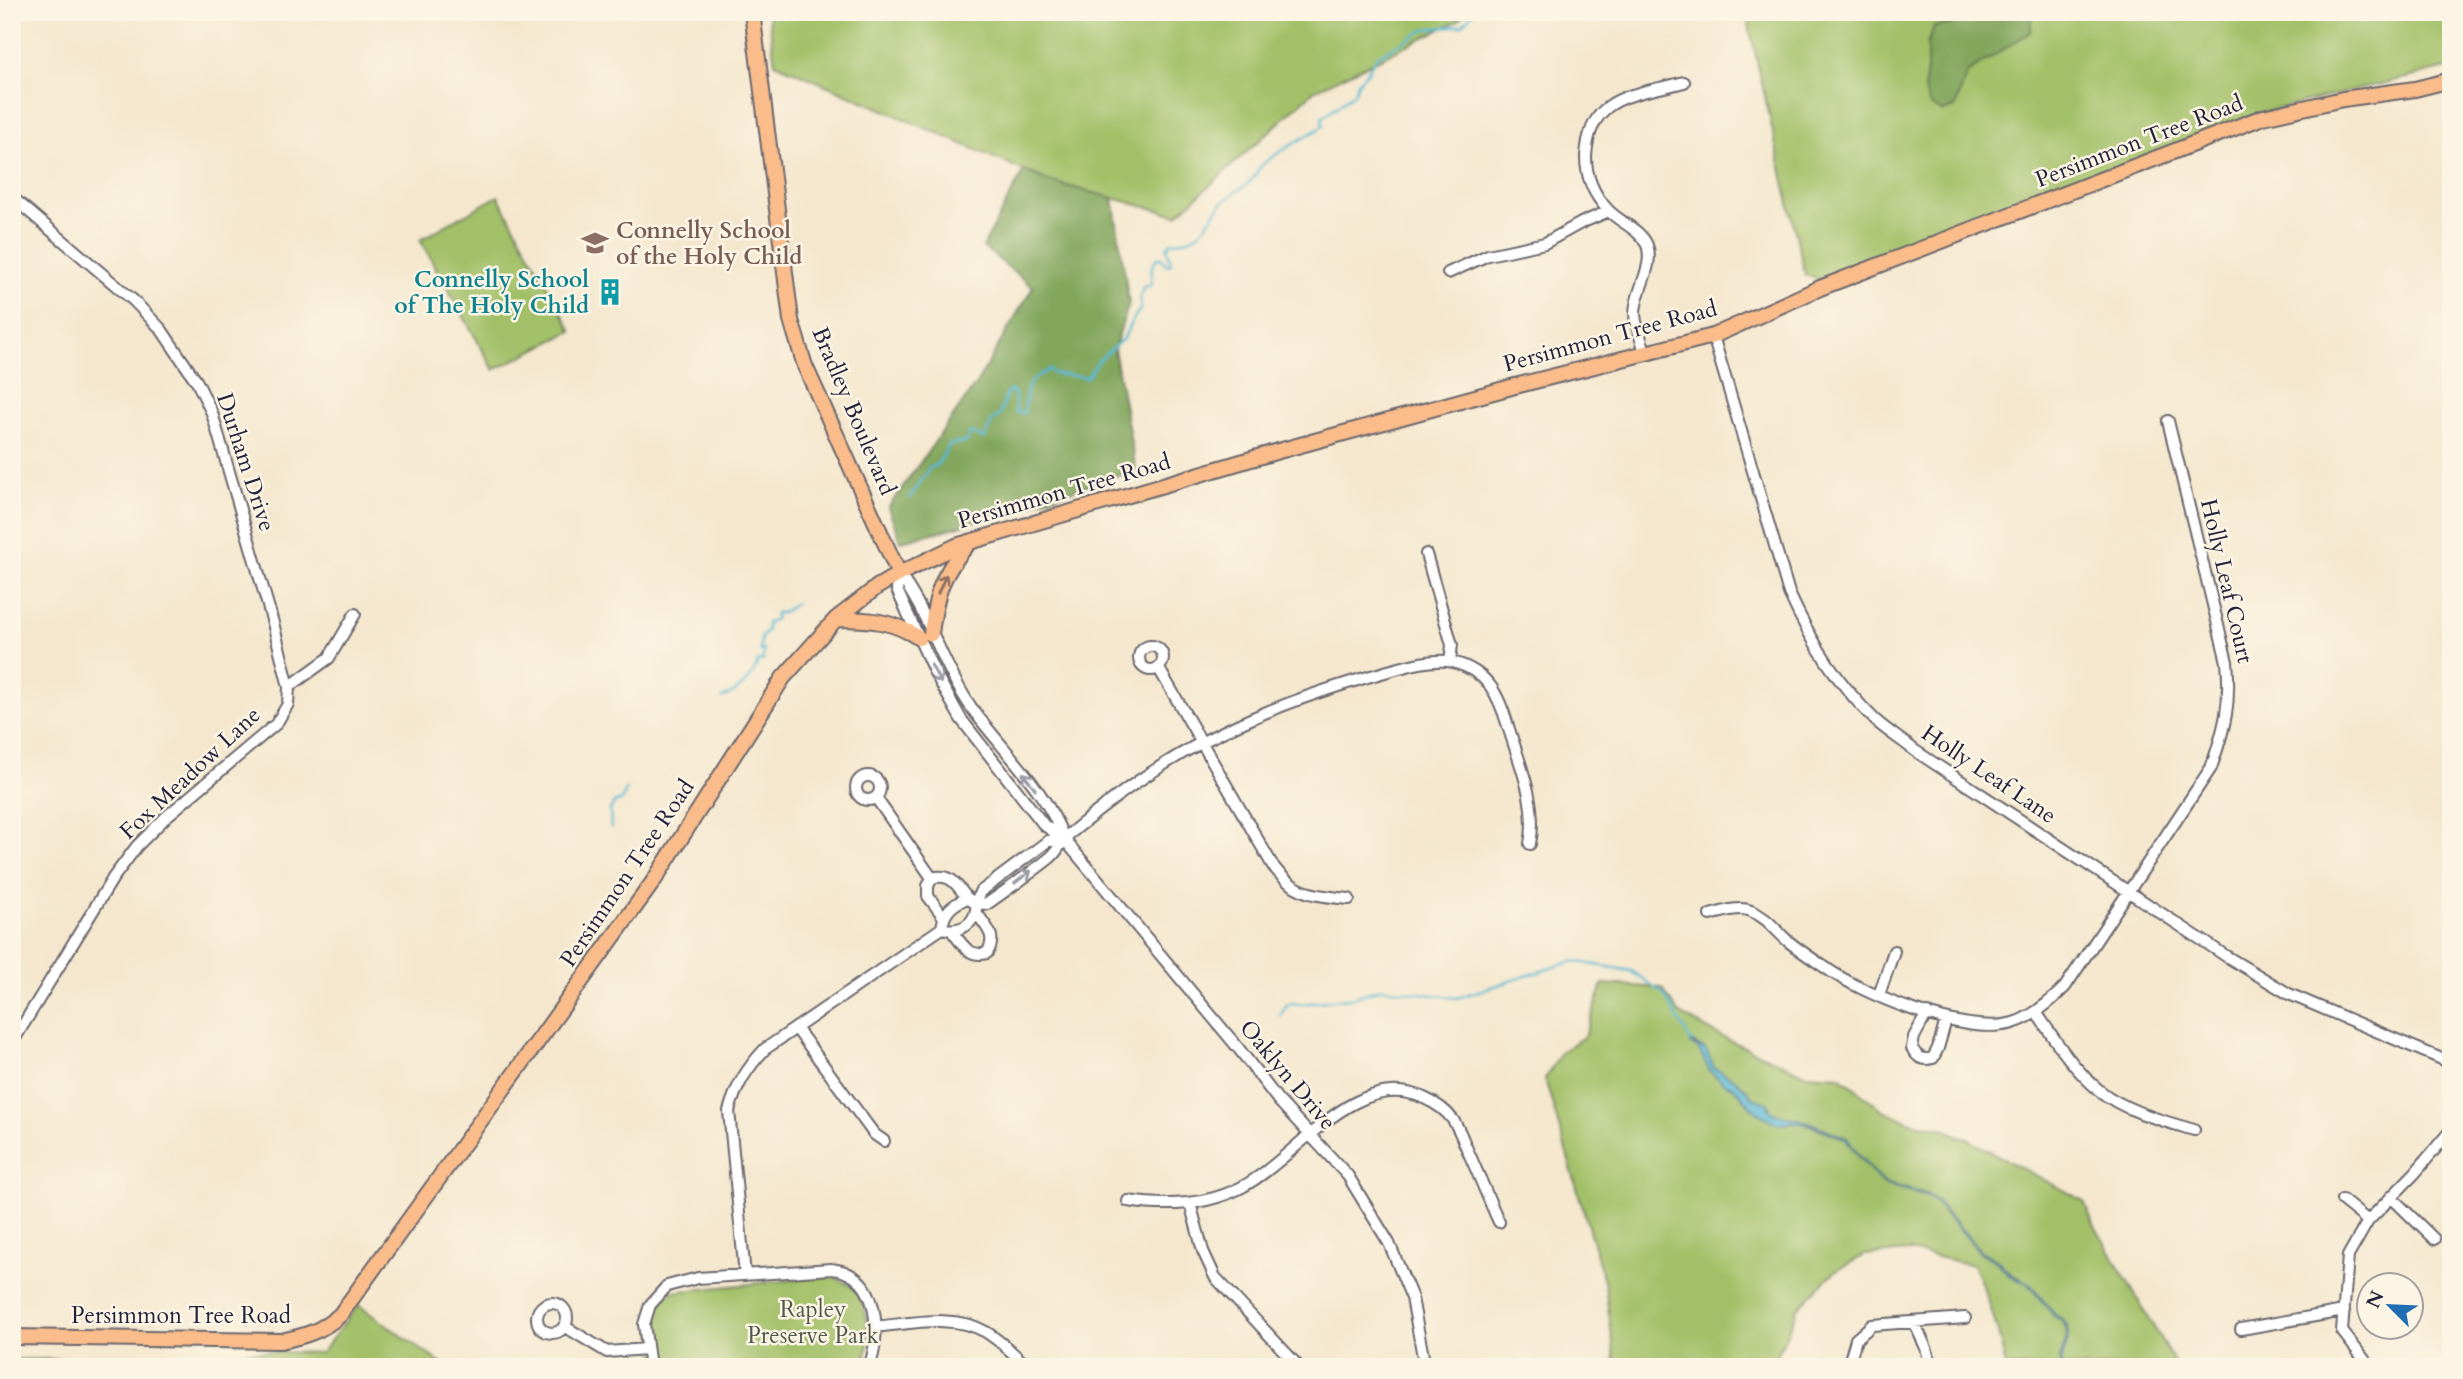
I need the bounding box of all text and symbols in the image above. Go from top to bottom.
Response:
street label: Persimmon Tree Road [2031,87,2248,195]
place label: Connelly School of the Holy Child [616,215,802,272]
school or university icon: Connelly School of the Holy Child [580,228,610,258]
place label: Connelly School of The Holy Child [394,264,589,321]
building icon: Connelly School of The Holy Child [595,277,625,307]
street label: Persimmon Tree Road [1500,292,1721,379]
street label: Bradley Boulevard [805,322,904,501]
street label: Durham Drive [209,389,283,535]
street label: Persimmon Tree Road [954,446,1175,536]
street label: Holly Leaf Court [2193,496,2261,666]
one-way arrow [936,574,949,595]
one-way arrow [930,663,944,684]
street label: Fox Meadow Lane [113,700,267,846]
street label: Holly Leaf Lane [1915,717,2063,831]
street label: Persimmon Tree Road [553,772,702,973]
one-way arrow [1022,772,1037,791]
one-way arrow [1014,870,1032,885]
street label: Oaklyn Drive [1233,1013,1343,1137]
north arrow [2354,1270,2424,1340]
text: N [2360,1286,2391,1312]
park label: Rapley Preserve Park [747,1294,879,1351]
street label: Persimmon Tree Road [71,1300,292,1331]

